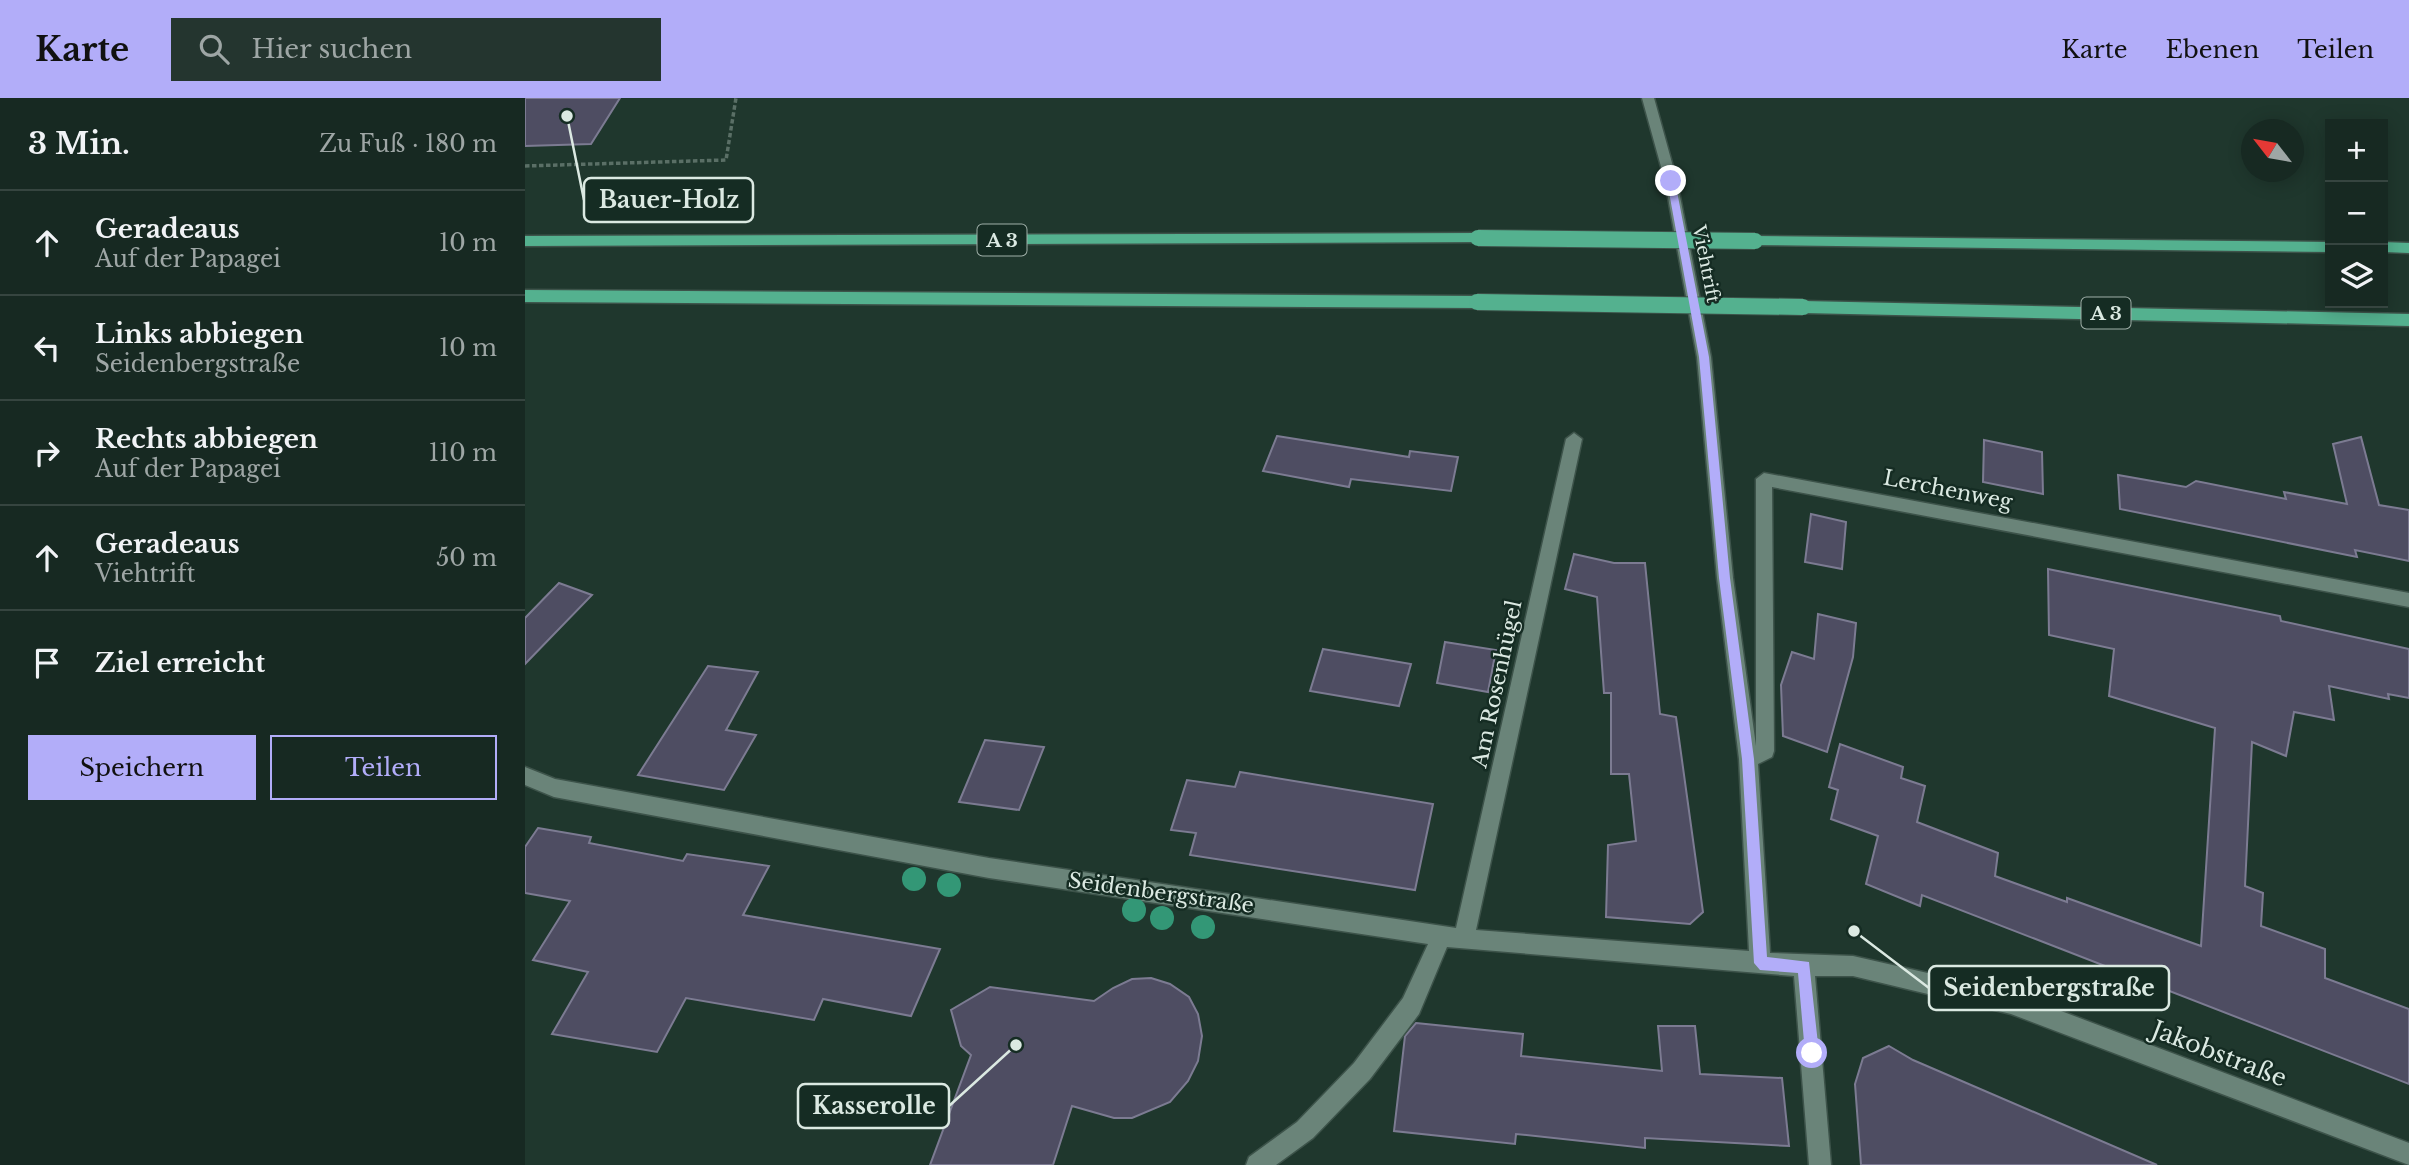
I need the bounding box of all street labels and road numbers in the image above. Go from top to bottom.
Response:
street label: Viehtrift [1688,222,1724,305]
road number: A 3 [977,224,1027,256]
road number: A 3 [2081,298,2131,328]
street label: Lerchenweg [1881,465,2015,515]
street label: Am Rosenhügel [1466,598,1528,771]
street label: Seidenbergstraße [1066,867,1256,919]
street label: Jakobstraße [2145,1013,2291,1093]

